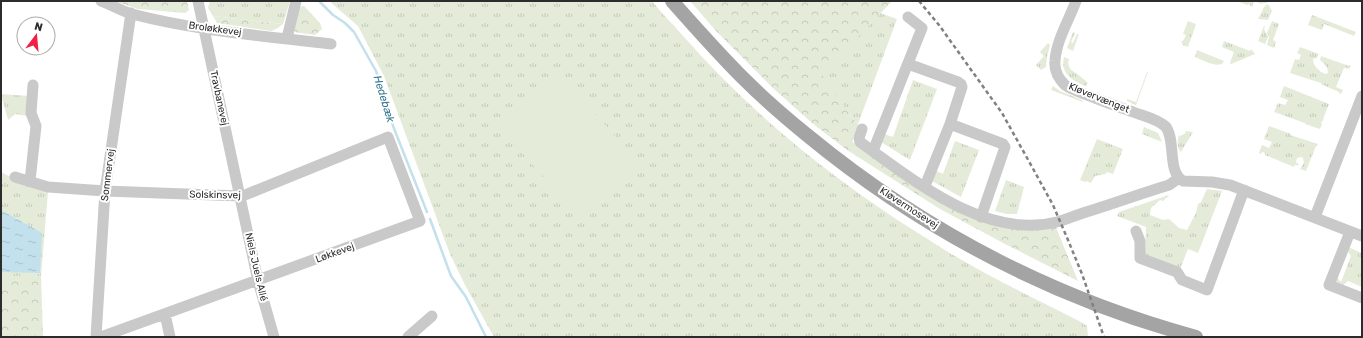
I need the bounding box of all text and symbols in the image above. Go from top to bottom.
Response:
north arrow [16,16,56,56]
street label: Broløkkevej [188,19,242,39]
text: N [33,20,44,34]
street label: Travbanevej [207,69,231,127]
water label: Hedebæk [371,74,397,124]
street label: Kløvervænget [1067,80,1131,116]
street label: Sommervej [99,148,117,202]
street label: Kløvermosevej [877,185,941,231]
street label: Solskinsvej [189,189,241,201]
street label: Niels Juels Allé [242,232,270,303]
street label: Løkkevej [314,240,356,266]

